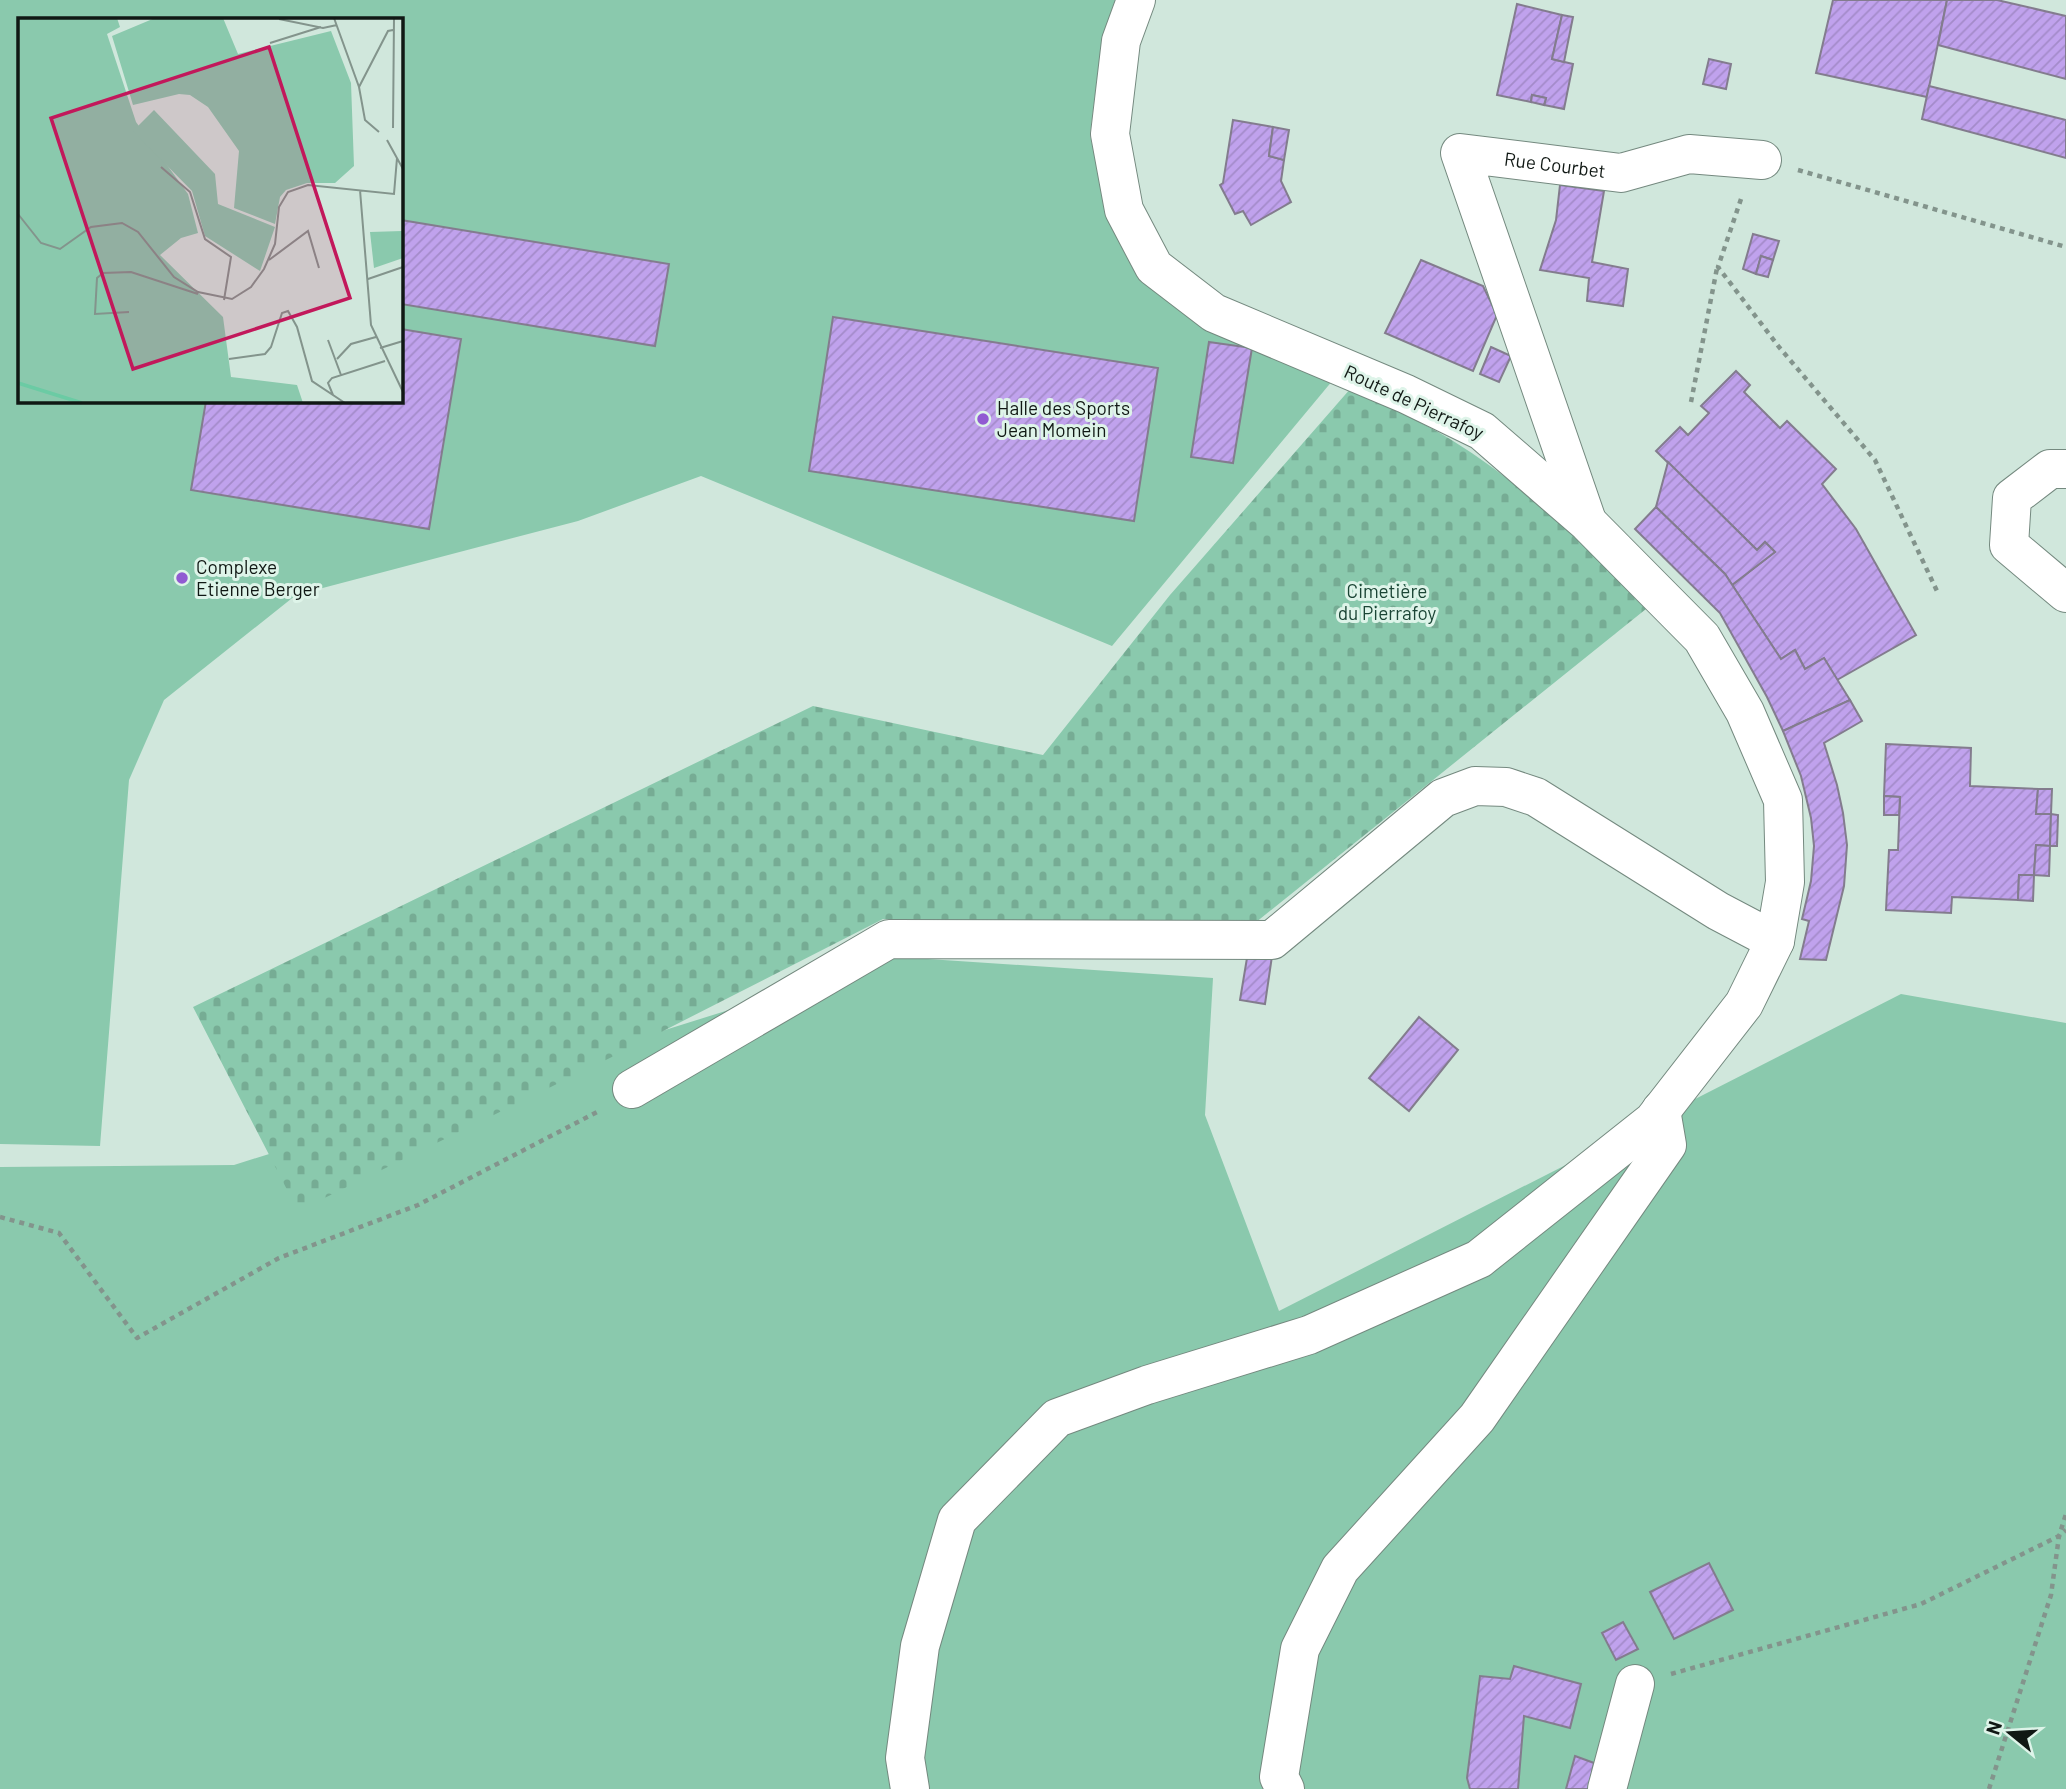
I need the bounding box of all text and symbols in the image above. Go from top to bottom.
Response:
inset map [18,18,402,402]
street label: Rue Courbet [1503,147,1607,182]
street label: Route de Pierrafoy [1341,359,1488,444]
place label: Halle des Sports Jean Momein [997,396,1130,441]
marker: Halle des Sports Jean Momein [975,411,991,427]
place label: Complexe Etienne Berger [196,555,320,600]
marker: Complexe Etienne Berger [174,570,190,586]
park label: Cimetière du Pierrafoy [1338,579,1437,624]
north arrow [1975,1698,2045,1768]
text: N [1980,1718,2006,1737]

